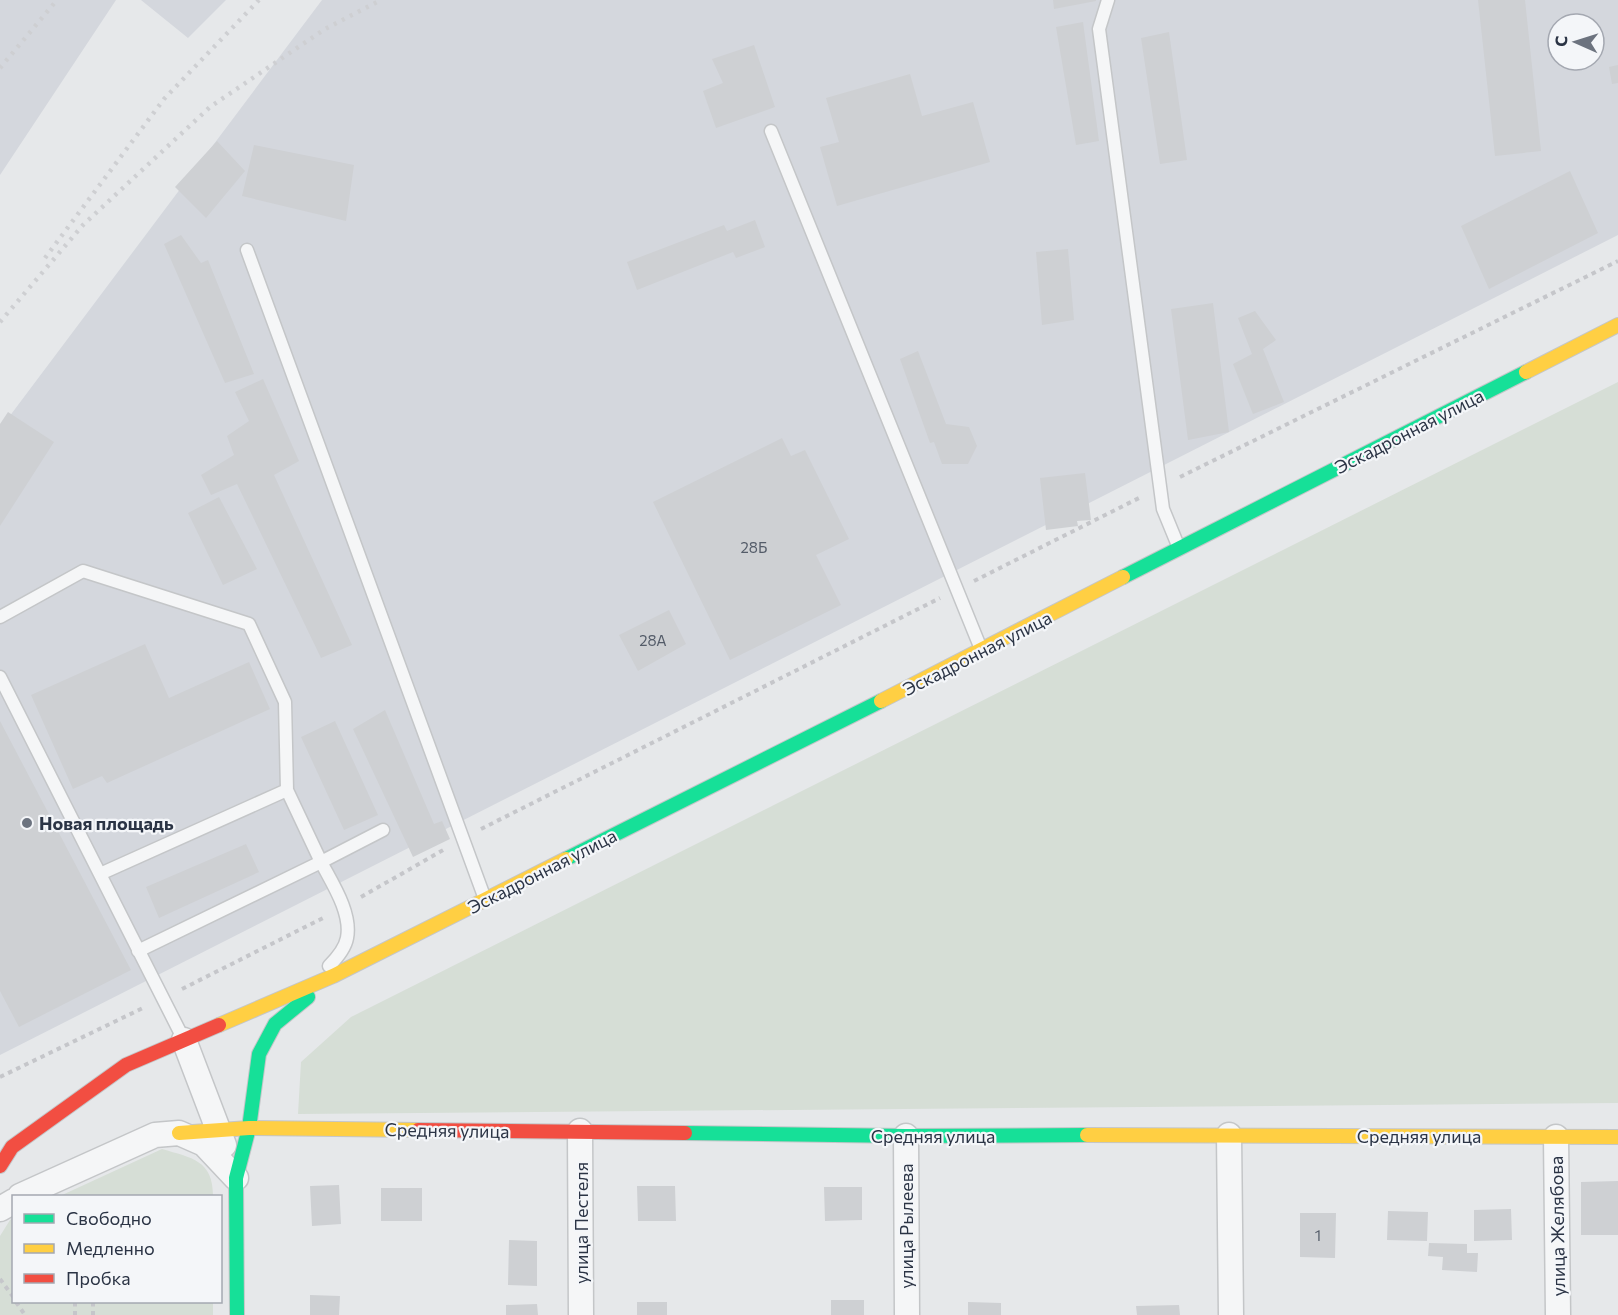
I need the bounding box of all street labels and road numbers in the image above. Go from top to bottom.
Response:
street label: Эскадронная улица [1331,384,1487,478]
street label: Эскадронная улица [899,606,1055,700]
street label: Эскадронная улица [464,824,620,918]
street label: Средняя улица [384,1118,510,1142]
street label: Средняя улица [871,1125,995,1147]
street label: Средняя улица [1357,1125,1481,1147]
street label: улица Желябова [1545,1156,1569,1296]
street label: улица Пестеля [570,1162,592,1284]
street label: улица Рылеева [895,1163,917,1289]

